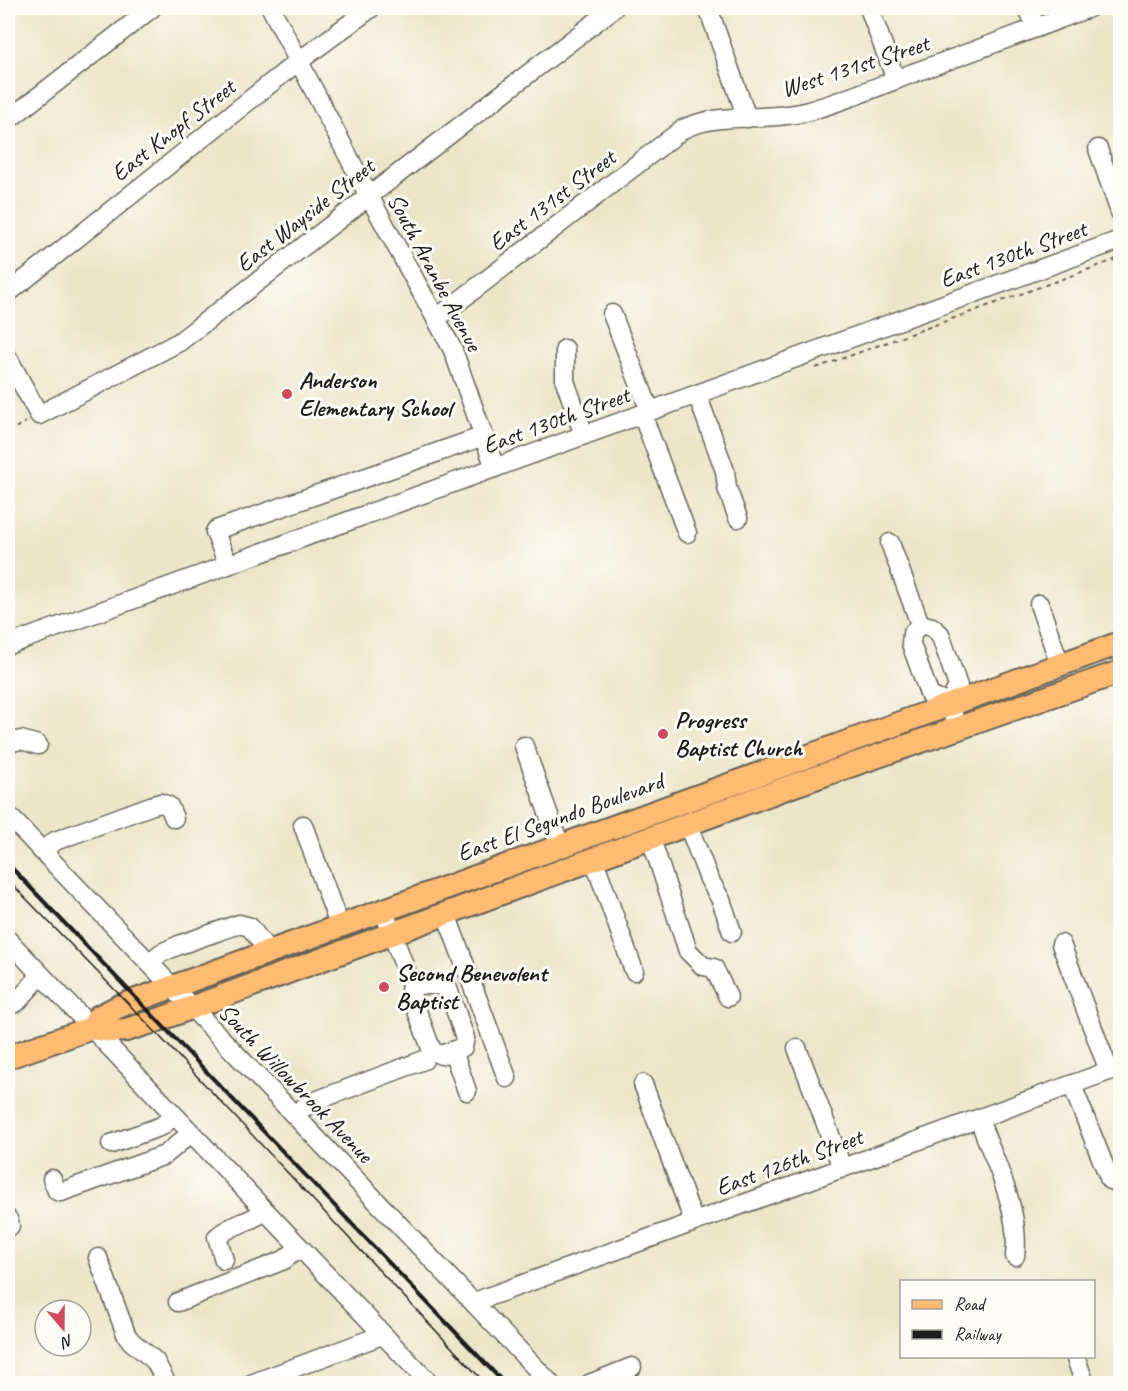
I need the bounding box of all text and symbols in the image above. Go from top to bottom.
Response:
street label: West 131st Street [777,27,935,104]
street label: East Knopf Street [105,71,243,188]
street label: East 131st Street [483,141,623,257]
street label: East Wayside Street [230,150,382,278]
street label: South Aranbe Avenue [381,188,490,358]
street label: East 130th Street [936,213,1092,294]
place label: Anderson Elementary School [299,365,456,423]
street label: East 130th Street [479,379,635,460]
marker: Anderson Elementary School [280,387,294,401]
place label: Progress Baptist Church [675,705,803,763]
marker: Progress Baptist Church [656,727,670,741]
street label: East El Segundo Boulevard [453,765,670,868]
place label: Second Benevolent Baptist [396,958,550,1016]
marker: Second Benevolent Baptist [377,980,391,994]
street label: South Willowbrook Avenue [212,997,381,1171]
street label: East 126th Street [712,1121,868,1202]
legend [900,1280,1095,1358]
text: Road [954,1293,987,1315]
north arrow [33,1298,93,1358]
text: Railway [954,1323,1002,1345]
text: N [57,1330,76,1353]

